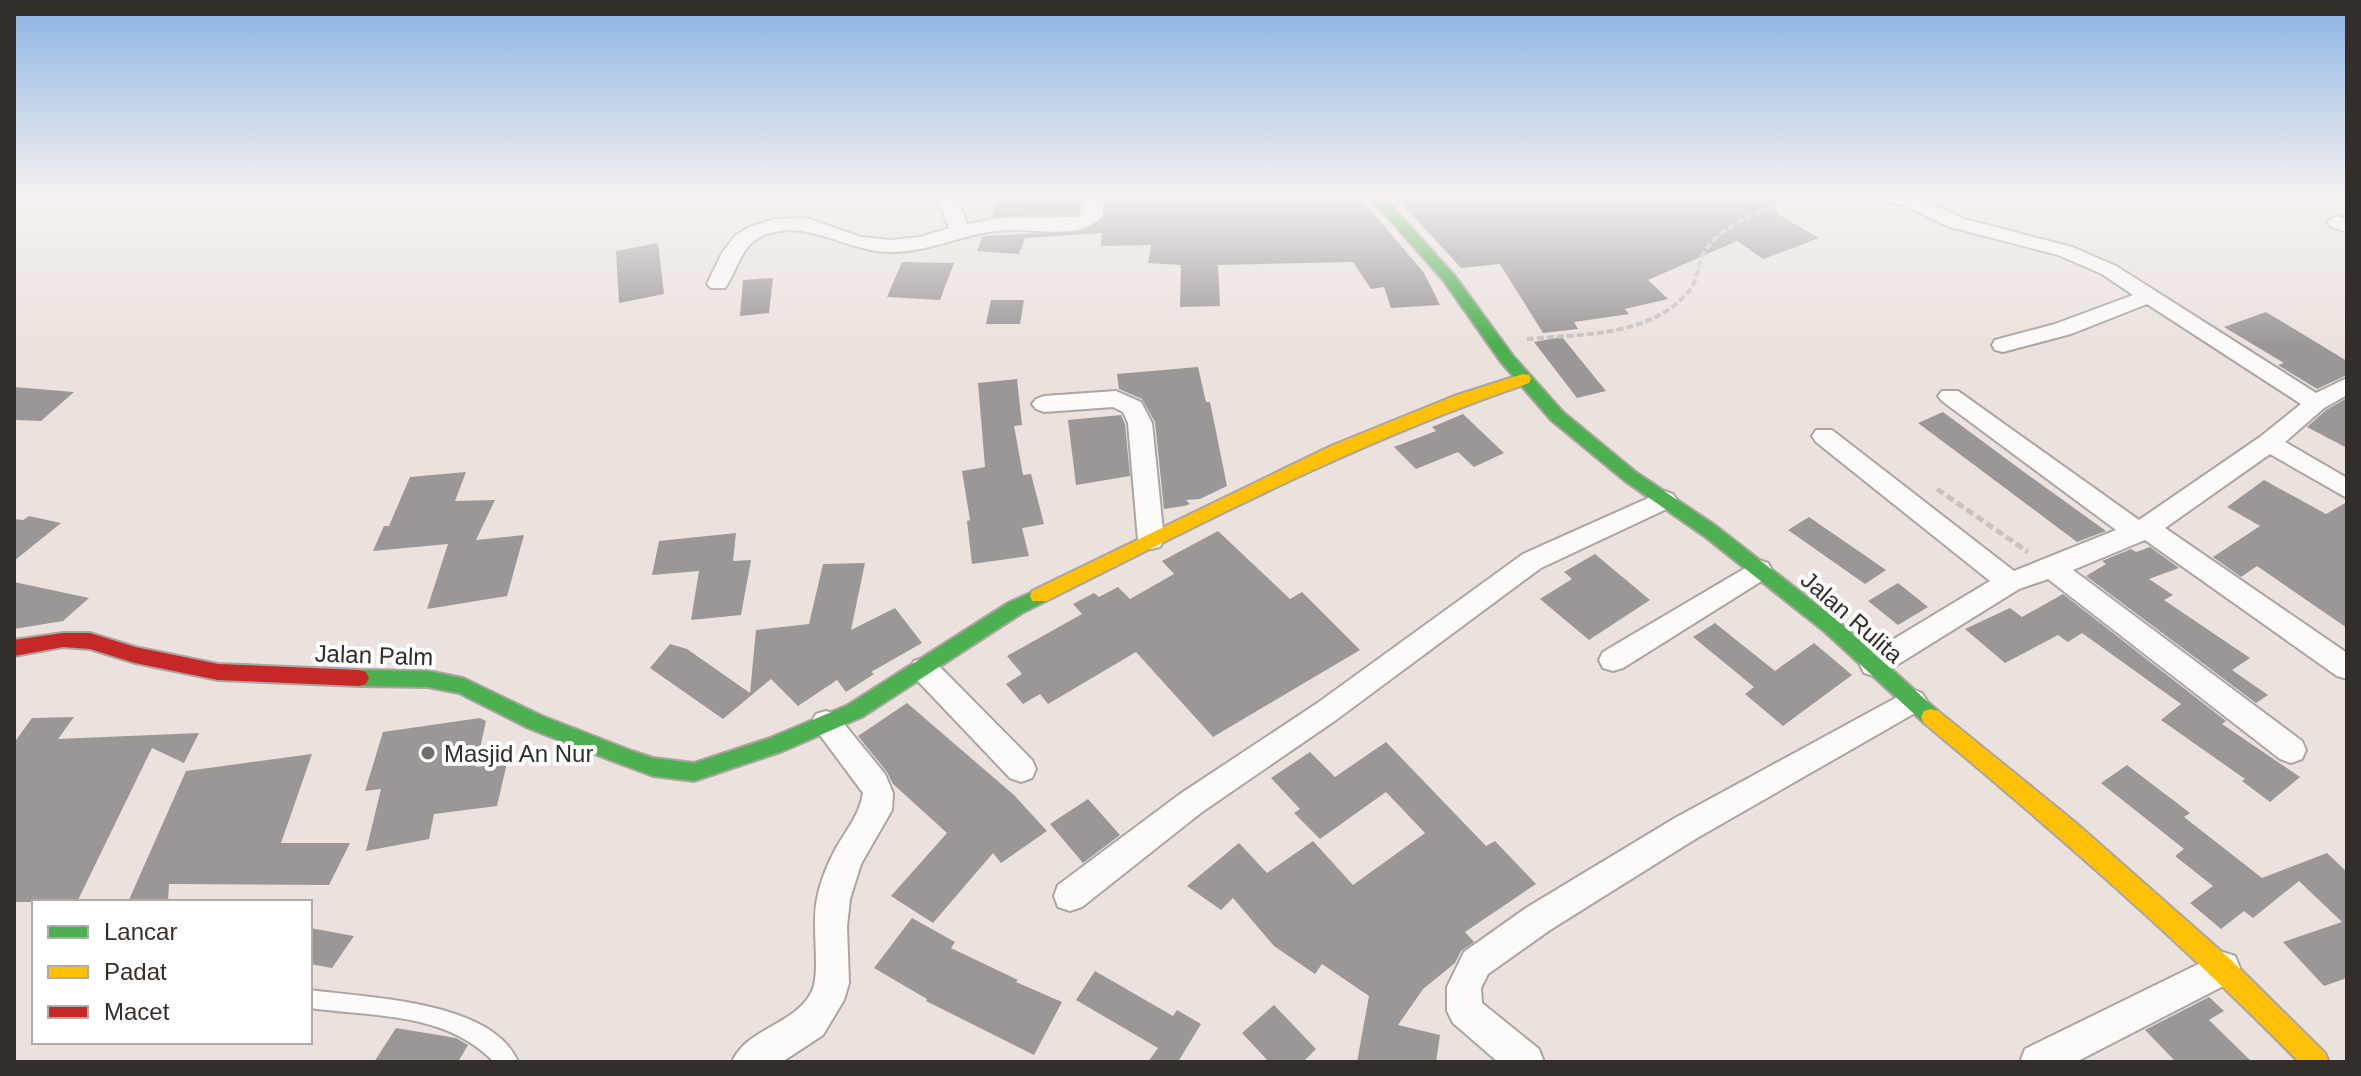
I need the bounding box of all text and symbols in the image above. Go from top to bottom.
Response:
street label: Jalan Rulita [1796,566,1909,669]
street label: Jalan Palm [314,639,434,671]
place label: Masjid An Nur [444,740,593,767]
marker: Masjid An Nur [419,744,437,762]
legend [32,900,312,1044]
text: Lancar [104,918,177,945]
text: Padat [104,958,167,985]
text: Macet [104,998,170,1025]

